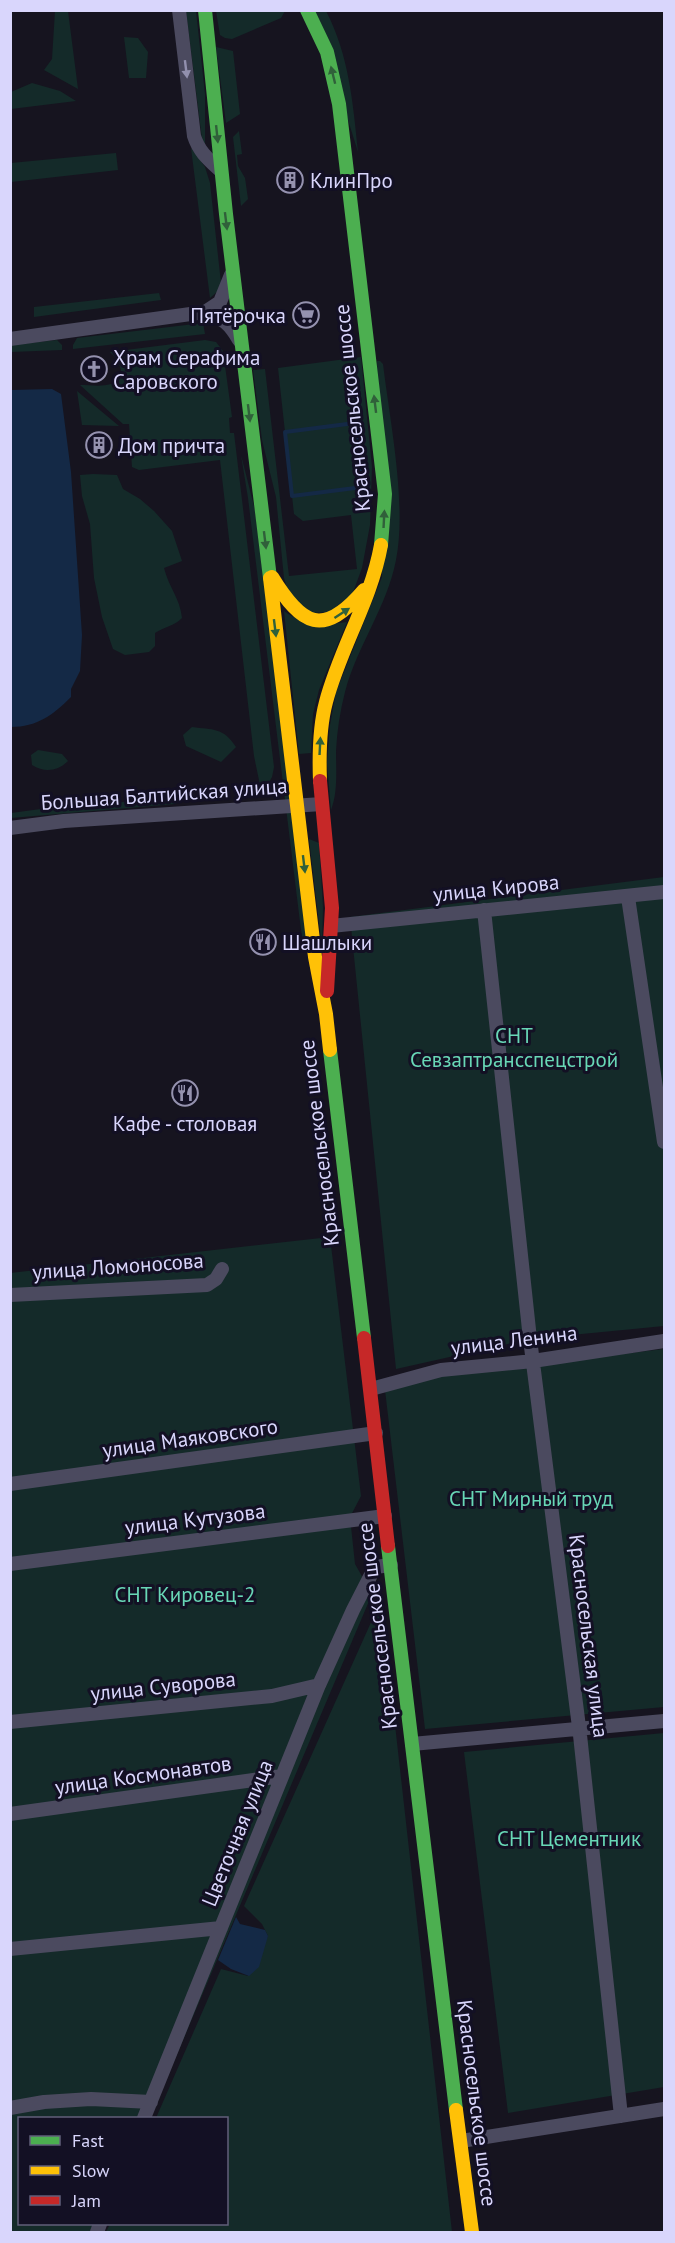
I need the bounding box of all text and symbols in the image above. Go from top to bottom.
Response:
one-way arrow [182,59,191,78]
one-way arrow [328,66,338,84]
one-way arrow [212,125,222,144]
building icon: КлинПро [275,165,305,195]
place label: КлинПро [310,167,393,194]
one-way arrow [222,211,231,230]
supermarket icon: Пятёрочка [291,300,321,330]
place label: Пятёрочка [190,302,286,329]
street label: Красносельское шоссе [328,303,376,513]
place label: Храм Серафима Саровского [113,344,260,395]
church icon: Храм Серафима Саровского [79,354,109,384]
one-way arrow [370,395,380,414]
one-way arrow [245,403,254,422]
building icon: Дом причта [84,430,114,460]
place label: Дом причта [118,432,225,459]
one-way arrow [380,510,389,529]
one-way arrow [260,531,269,550]
one-way arrow [333,607,349,619]
one-way arrow [270,618,280,637]
one-way arrow [315,736,324,755]
street label: Большая Балтийская улица [40,772,288,816]
one-way arrow [299,855,309,874]
street label: улица Кирова [432,868,560,908]
restaurant icon: Шашлыки [248,927,278,957]
place label: Шашлыки [282,929,372,956]
park label: СНТ Севзаптрансспецстрой [410,1022,618,1073]
street label: Красносельское шоссе [293,1038,345,1248]
restaurant icon: Кафе - столовая [170,1078,200,1108]
place label: Кафе - столовая [113,1110,257,1137]
street label: улица Ломоносова [31,1247,205,1285]
street label: улица Ленина [449,1319,579,1361]
street label: улица Маяковского [101,1412,279,1464]
park label: СНТ Мирный труд [449,1485,613,1512]
street label: улица Кутузова [123,1497,267,1541]
street label: Красносельское шоссе [351,1521,403,1731]
street label: Красносельская улица [563,1533,615,1739]
park label: СНТ Кировец-2 [114,1581,256,1608]
street label: улица Суворова [89,1665,237,1707]
street label: улица Космонавтов [53,1749,233,1801]
street label: Цветочная улица [195,1756,279,1910]
park label: СНТ Цементник [497,1825,641,1852]
street label: Красносельское шоссе [451,1998,503,2208]
legend [18,2117,228,2225]
text: Fast [72,2129,104,2152]
text: Slow [72,2159,110,2182]
text: Jam [71,2189,101,2212]

